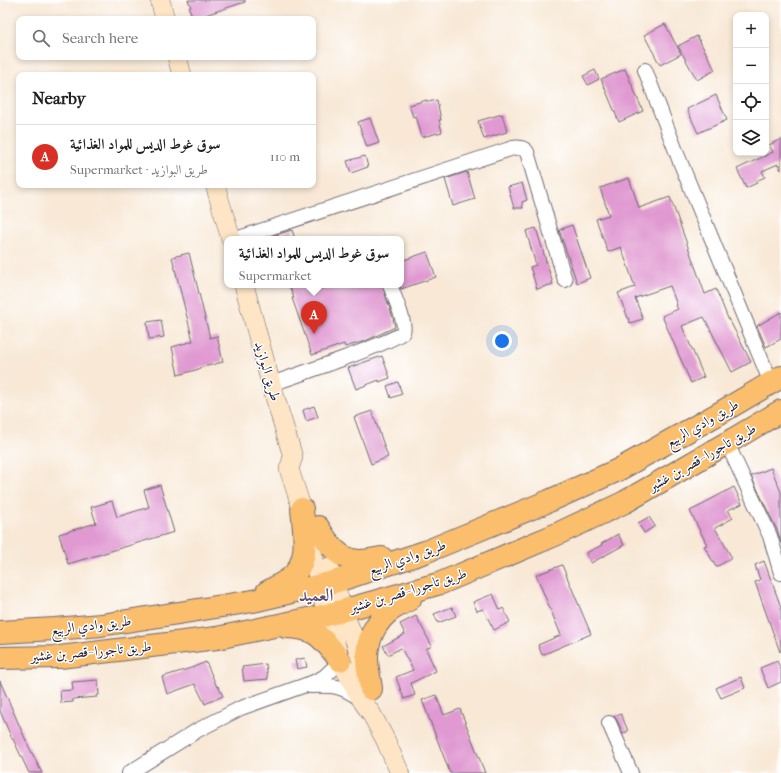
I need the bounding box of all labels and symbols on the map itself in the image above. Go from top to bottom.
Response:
pin: A [301,301,327,334]
your location [492,331,512,351]
street label: طريق البوازيد [251,339,284,403]
street label: طريق وادي الربيع [663,396,744,455]
street label: طريق تاجورا -قصر بن غشير [644,420,760,497]
street label: طريق وادي الربيع [366,536,450,583]
street label: طريق تاجورا -قصر بن غشير [346,565,469,618]
district label: العميد [299,585,334,606]
street label: طريق وادي الربيع [50,612,133,644]
street label: طريق تاجورا -قصر بن غشير [28,638,152,666]

